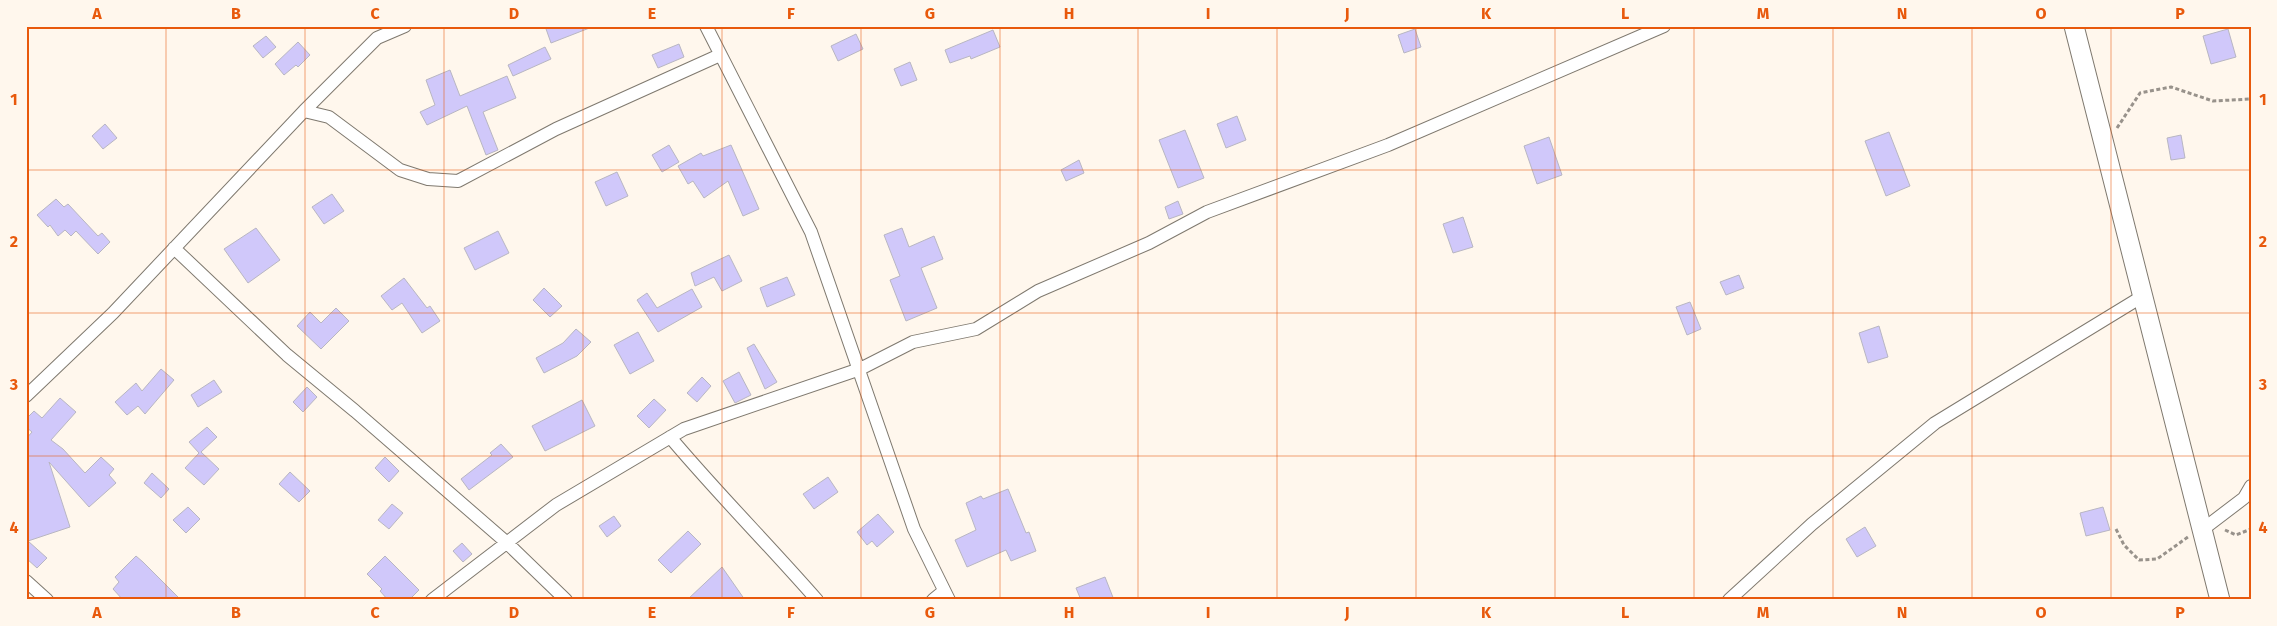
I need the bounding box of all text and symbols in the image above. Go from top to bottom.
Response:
text: A [91,4,102,23]
text: B [231,4,241,23]
text: C [370,4,380,23]
text: D [509,4,519,23]
text: E [648,4,656,23]
text: F [787,4,795,23]
text: G [925,4,935,23]
text: H [1064,4,1074,23]
text: I [1206,4,1210,23]
text: J [1343,4,1350,23]
text: K [1481,4,1492,23]
text: L [1621,4,1629,23]
text: M [1757,4,1770,23]
text: N [1897,4,1907,23]
text: O [2035,4,2047,23]
text: P [2175,4,2185,23]
text: 1 [10,90,18,109]
text: 1 [2259,90,2267,109]
text: 2 [10,232,18,251]
text: 2 [2259,232,2267,251]
text: 3 [9,375,18,394]
text: 3 [2258,375,2267,394]
text: 4 [9,518,19,537]
text: 4 [2258,518,2268,537]
text: A [91,603,102,622]
text: B [231,603,241,622]
text: C [370,603,380,622]
text: D [509,603,519,622]
text: E [648,603,656,622]
text: F [787,603,795,622]
text: G [925,603,935,622]
text: H [1064,603,1074,622]
text: I [1206,603,1210,622]
text: J [1343,603,1350,622]
text: K [1481,603,1492,622]
text: L [1621,603,1629,622]
text: M [1757,603,1770,622]
text: N [1897,603,1907,622]
text: O [2035,603,2047,622]
text: P [2175,603,2185,622]

